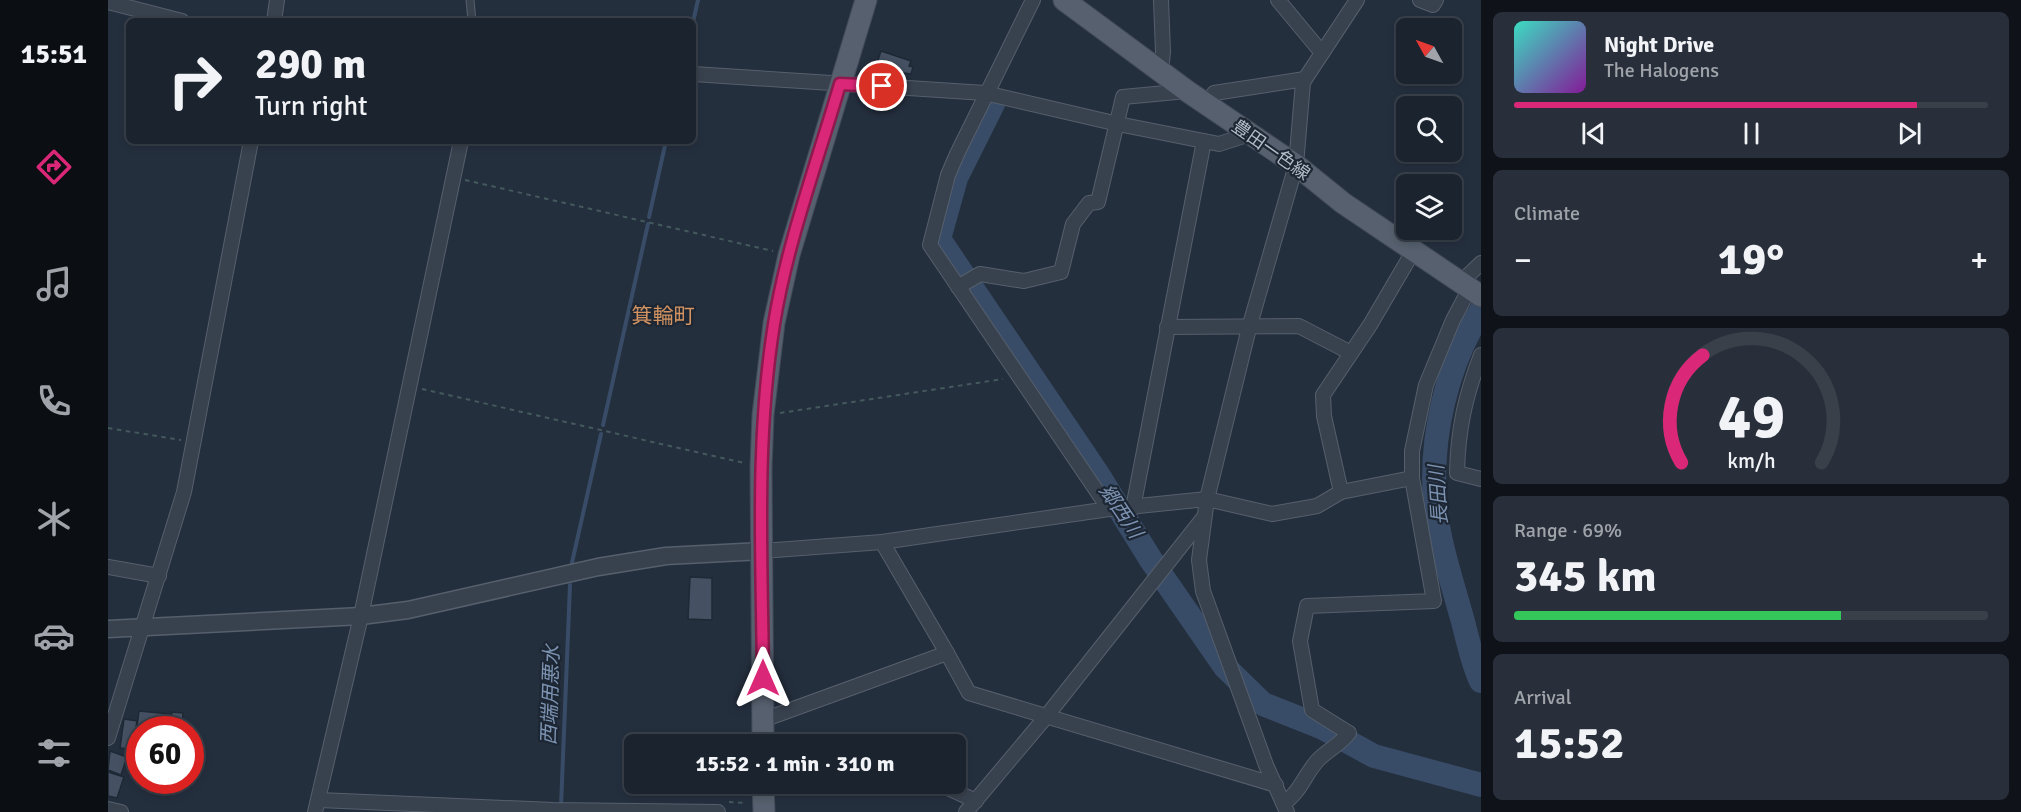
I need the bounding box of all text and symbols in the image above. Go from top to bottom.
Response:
north arrow [1396,18,1462,84]
map controls [1396,18,1462,240]
text: Night Drive [1604,31,1714,58]
text: 15:51 [21,38,87,71]
text: 290 m [255,39,366,90]
icon: right [156,42,234,120]
text: The Halogens [1604,58,1719,83]
pin [856,60,907,111]
icon: arrive [865,69,898,102]
text: Turn right [255,90,368,123]
button: search [1396,96,1462,162]
street label: 豊田一色線 [1228,115,1314,185]
icon: previous [1577,117,1610,150]
icon: pause [1735,117,1768,150]
icon: next [1893,117,1926,150]
icon: directions [33,146,75,188]
button: layers [1396,174,1462,240]
text: Climate [1514,201,1580,226]
text: 19° [1718,232,1784,287]
text: − [1514,240,1532,281]
text: + [1970,240,1988,281]
icon: music [33,263,75,305]
district label: 箕輪町 [632,303,695,329]
text: 49 [1717,378,1785,455]
icon: phone [33,380,75,422]
text: km/h [1727,448,1775,474]
water label: 長田川 [1424,462,1453,526]
water label: 郷西川 [1093,479,1149,545]
icon: climate [33,498,75,540]
text: Range · 69% [1514,518,1622,543]
text: 345 km [1514,549,1657,604]
icon: car [33,615,75,657]
water label: 西端用悪水 [536,643,565,745]
position arrow [731,646,795,710]
text: Arrival [1514,685,1572,710]
speed limit sign: 60 [126,716,204,794]
text: 15:52 [1514,716,1624,771]
icon: filters [33,732,75,774]
text: 15:52 · 1 min · 310 m [695,750,895,777]

